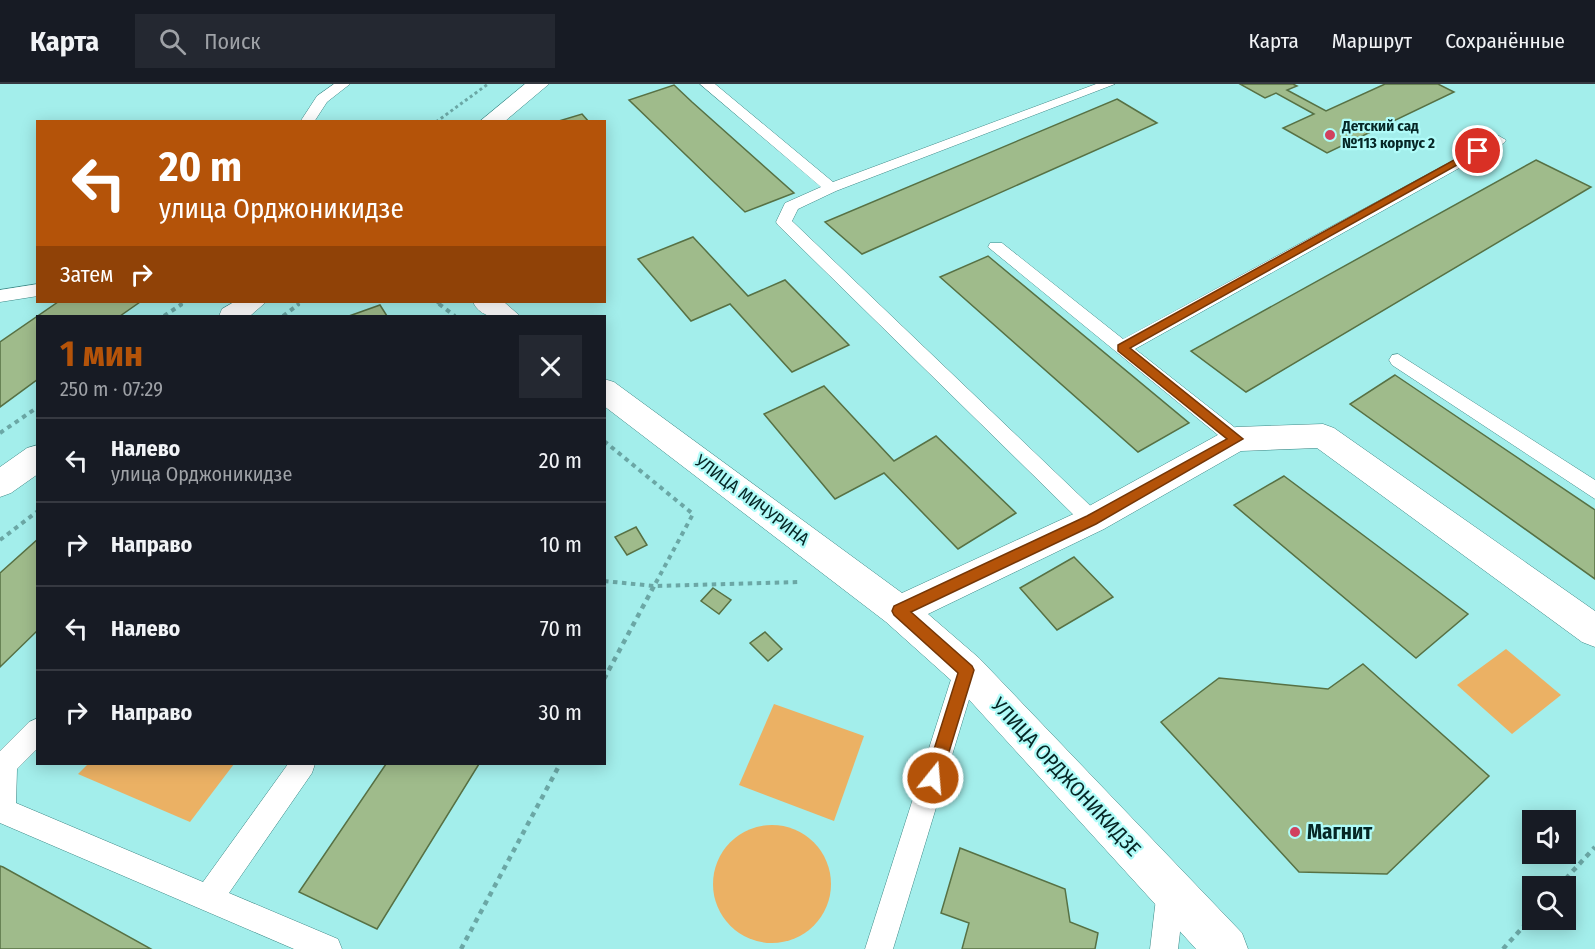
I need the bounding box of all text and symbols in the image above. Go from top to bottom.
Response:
search box [135,14,555,68]
text: Карта [30,25,99,58]
icon: search [156,25,189,58]
text: Поиск [204,28,261,55]
text: Карта [1249,28,1299,54]
text: Маршрут [1332,28,1412,54]
text: Сохранённые [1445,28,1565,54]
place label: Детский сад №113 корпус 2 [1341,117,1435,152]
pin [1452,125,1503,176]
marker: Детский сад №113 корпус 2 [1323,128,1337,142]
icon: arrive [1461,134,1494,167]
text: 20 m [159,142,242,192]
icon: left [60,144,138,222]
text: улица Орджоникидзе [159,193,404,225]
icon: right [125,258,158,291]
text: Затем [60,261,113,288]
text: 1 мин [60,332,143,376]
button: close [519,335,582,398]
text: 250 m · 07:29 [60,377,163,401]
text: Налево [111,435,180,462]
icon: left [60,444,93,477]
text: 20 m [539,447,582,474]
street label: УЛИЦА МИЧУРИНА [690,449,814,550]
text: улица Орджоникидзе [111,462,292,486]
icon: right [60,528,93,561]
text: Направо [111,531,192,558]
text: 10 m [540,531,582,558]
icon: left [60,612,93,645]
text: Налево [111,615,180,642]
text: 70 m [540,615,582,642]
street label: УЛИЦА ОРДЖОНИКИДЗЕ [985,691,1146,862]
icon: right [60,696,93,729]
text: Направо [111,699,192,726]
text: 30 m [539,699,582,726]
position arrow [901,746,965,810]
map controls [1522,810,1576,930]
button: sound [1522,810,1576,864]
place label: Магнит [1307,819,1373,845]
marker: Магнит [1288,825,1302,839]
button: search [1522,876,1576,930]

